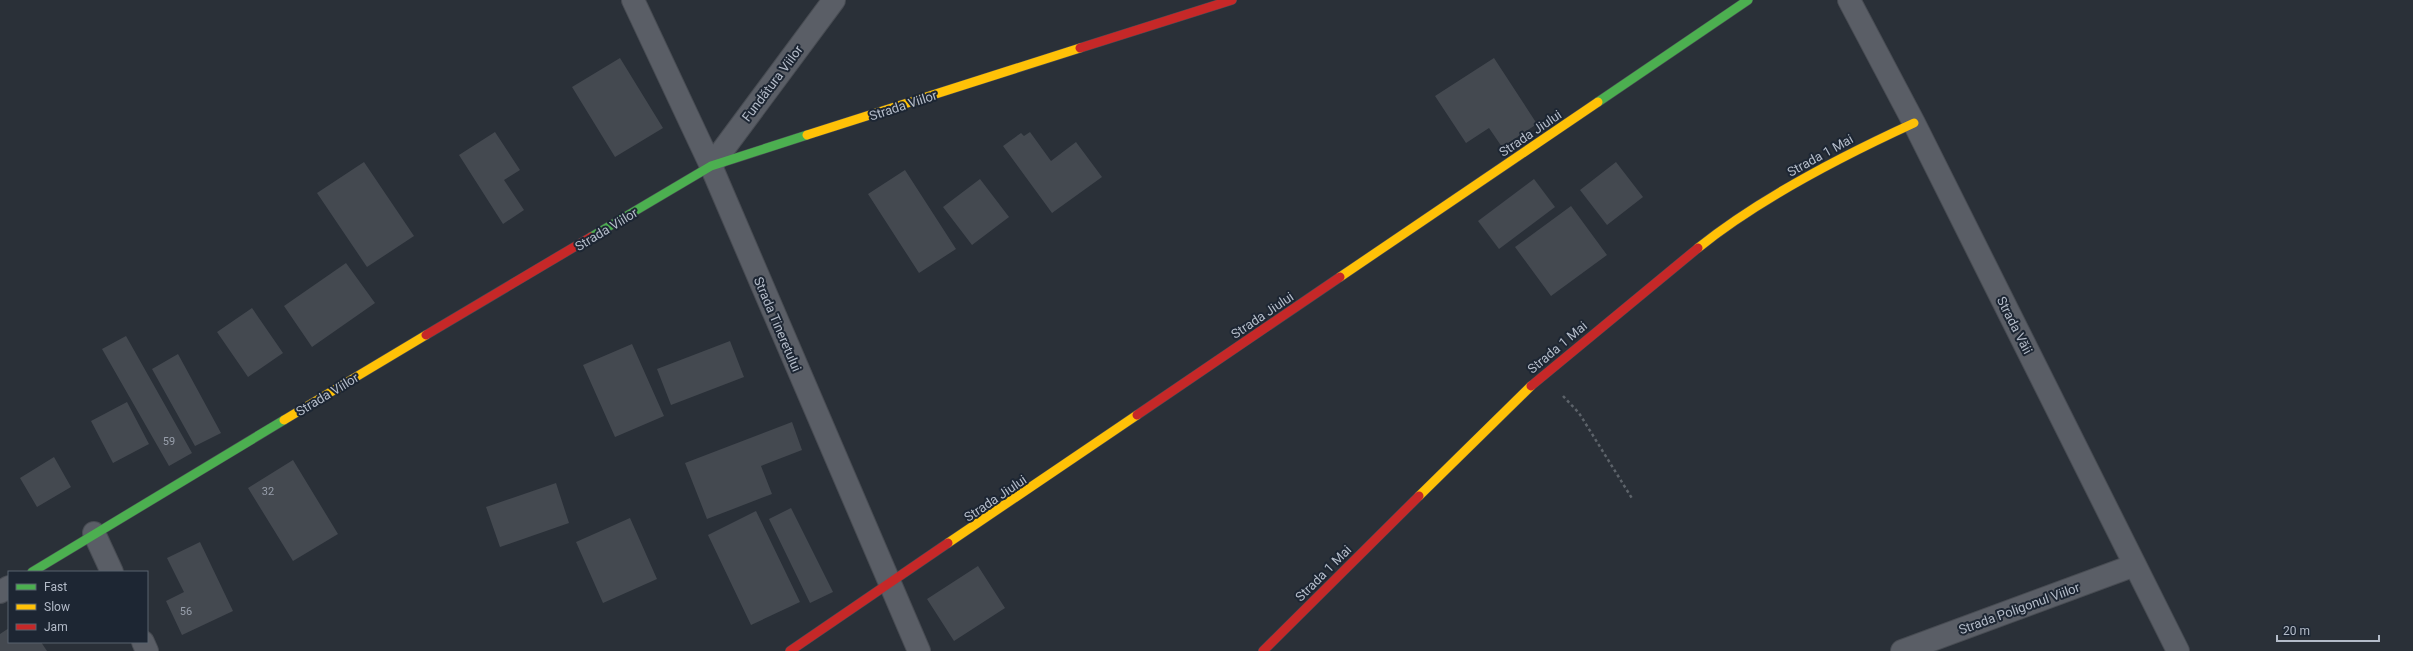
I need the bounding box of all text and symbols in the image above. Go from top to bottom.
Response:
street label: Fundătura Viilor [739,42,806,124]
street label: Strada Viilor [867,87,940,123]
street label: Strada Jiului [1496,107,1564,160]
street label: Strada 1 Mai [1785,131,1856,180]
street label: Strada Viilor [572,205,641,254]
street label: Strada Tineretului [751,274,804,374]
street label: Strada Jiului [1228,289,1296,342]
street label: Strada Văii [1994,294,2035,356]
street label: Strada 1 Mai [1525,318,1590,377]
street label: Strada Viilor [293,370,362,419]
house number: 59 [163,435,175,448]
street label: Strada Jiului [961,472,1029,525]
house number: 32 [262,485,274,498]
street label: Strada 1 Mai [1292,542,1354,604]
legend [8,571,148,643]
street label: Strada Poligonul Viilor [1957,579,2082,637]
text: Fast [44,580,67,594]
text: Slow [44,600,70,614]
house number: 56 [180,605,192,618]
scale bar [2277,617,2379,643]
text: Jam [44,620,68,634]
text: 20 m [2283,624,2310,638]

